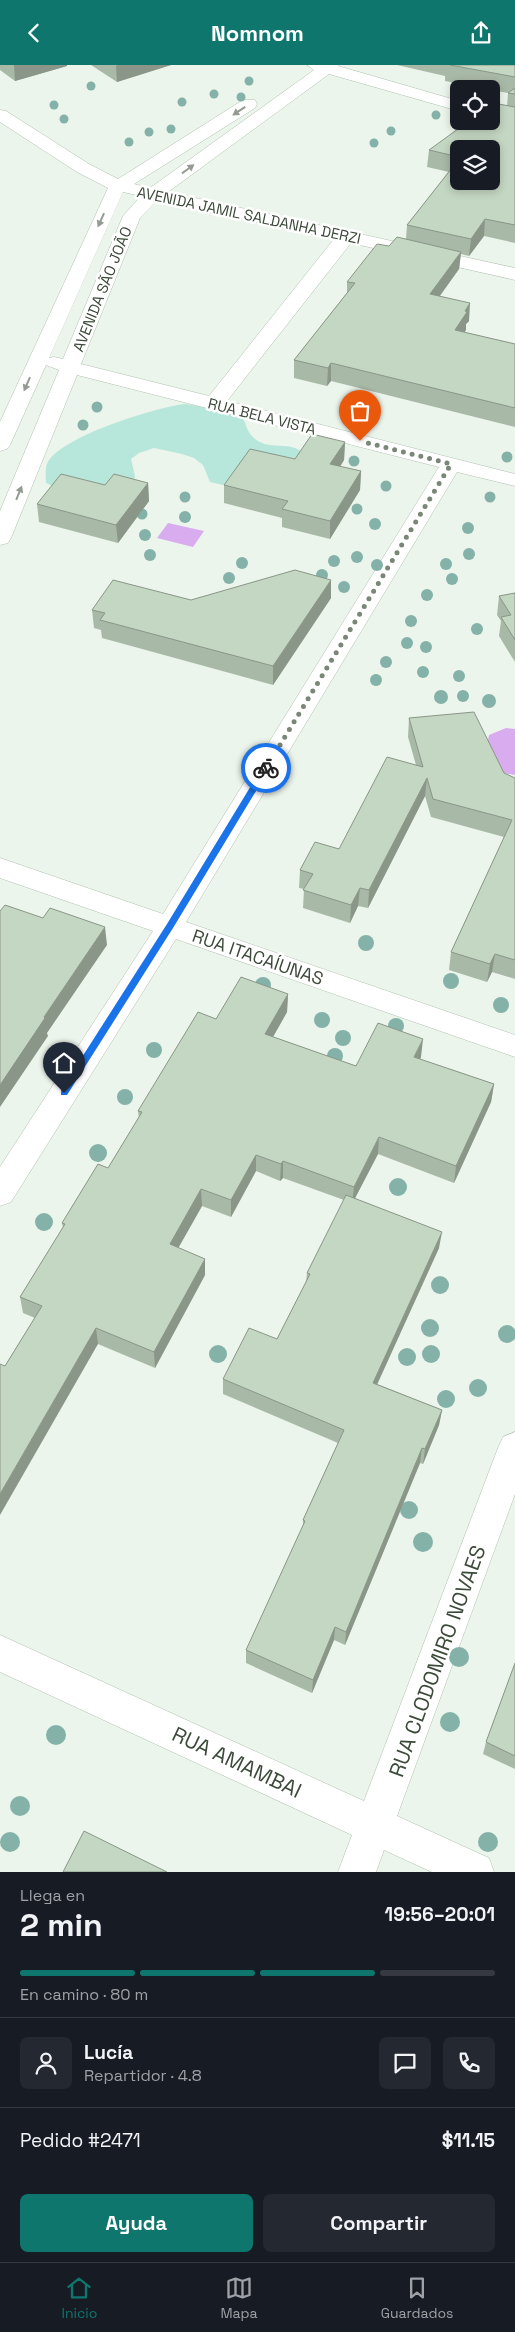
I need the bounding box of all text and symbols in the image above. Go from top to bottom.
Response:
icon: back [20,19,48,47]
text: Nomnom [211,19,304,47]
icon: share [467,19,495,47]
map controls [450,80,500,190]
button: locate [450,80,500,130]
one-way arrow [232,106,245,115]
button: layers [450,140,500,190]
one-way arrow [181,164,195,174]
street label: AVENIDA JAMIL SALDANHA DERZI [135,182,363,248]
one-way arrow [96,213,104,227]
street label: AVENIDA SÃO JOÃO [68,224,136,354]
one-way arrow [23,377,31,391]
pin [339,390,381,441]
street label: RUA BELA VISTA [206,393,319,439]
icon: bag [346,397,374,425]
one-way arrow [15,486,23,500]
courier [241,743,291,793]
icon: bike [252,754,280,782]
street label: RUA ITACAÍUNAS [189,924,327,990]
pin [43,1042,85,1093]
icon: home [50,1049,78,1077]
street label: RUA CLODOMIRO NOVAES [382,1541,492,1781]
street label: RUA AMAMBAI [168,1720,306,1804]
text: Llega en [20,1885,85,1906]
text: 19:56–20:01 [385,1902,495,1927]
text: 2 min [20,1905,103,1945]
text: En camino · 80 m [20,1984,148,2005]
button: person [20,2037,72,2089]
button: chat [379,2037,431,2089]
button: phone [443,2037,495,2089]
text: Lucía [84,2040,133,2065]
text: Repartidor · 4.8 [84,2065,202,2086]
text: Pedido #2471 [20,2128,141,2153]
text: $11.15 [442,2128,495,2153]
button: Ayuda [20,2194,253,2252]
button: Compartir [263,2194,495,2252]
tab: Inicio [62,2274,97,2322]
tab: Mapa [220,2274,258,2322]
tab: Guardados [381,2274,453,2322]

